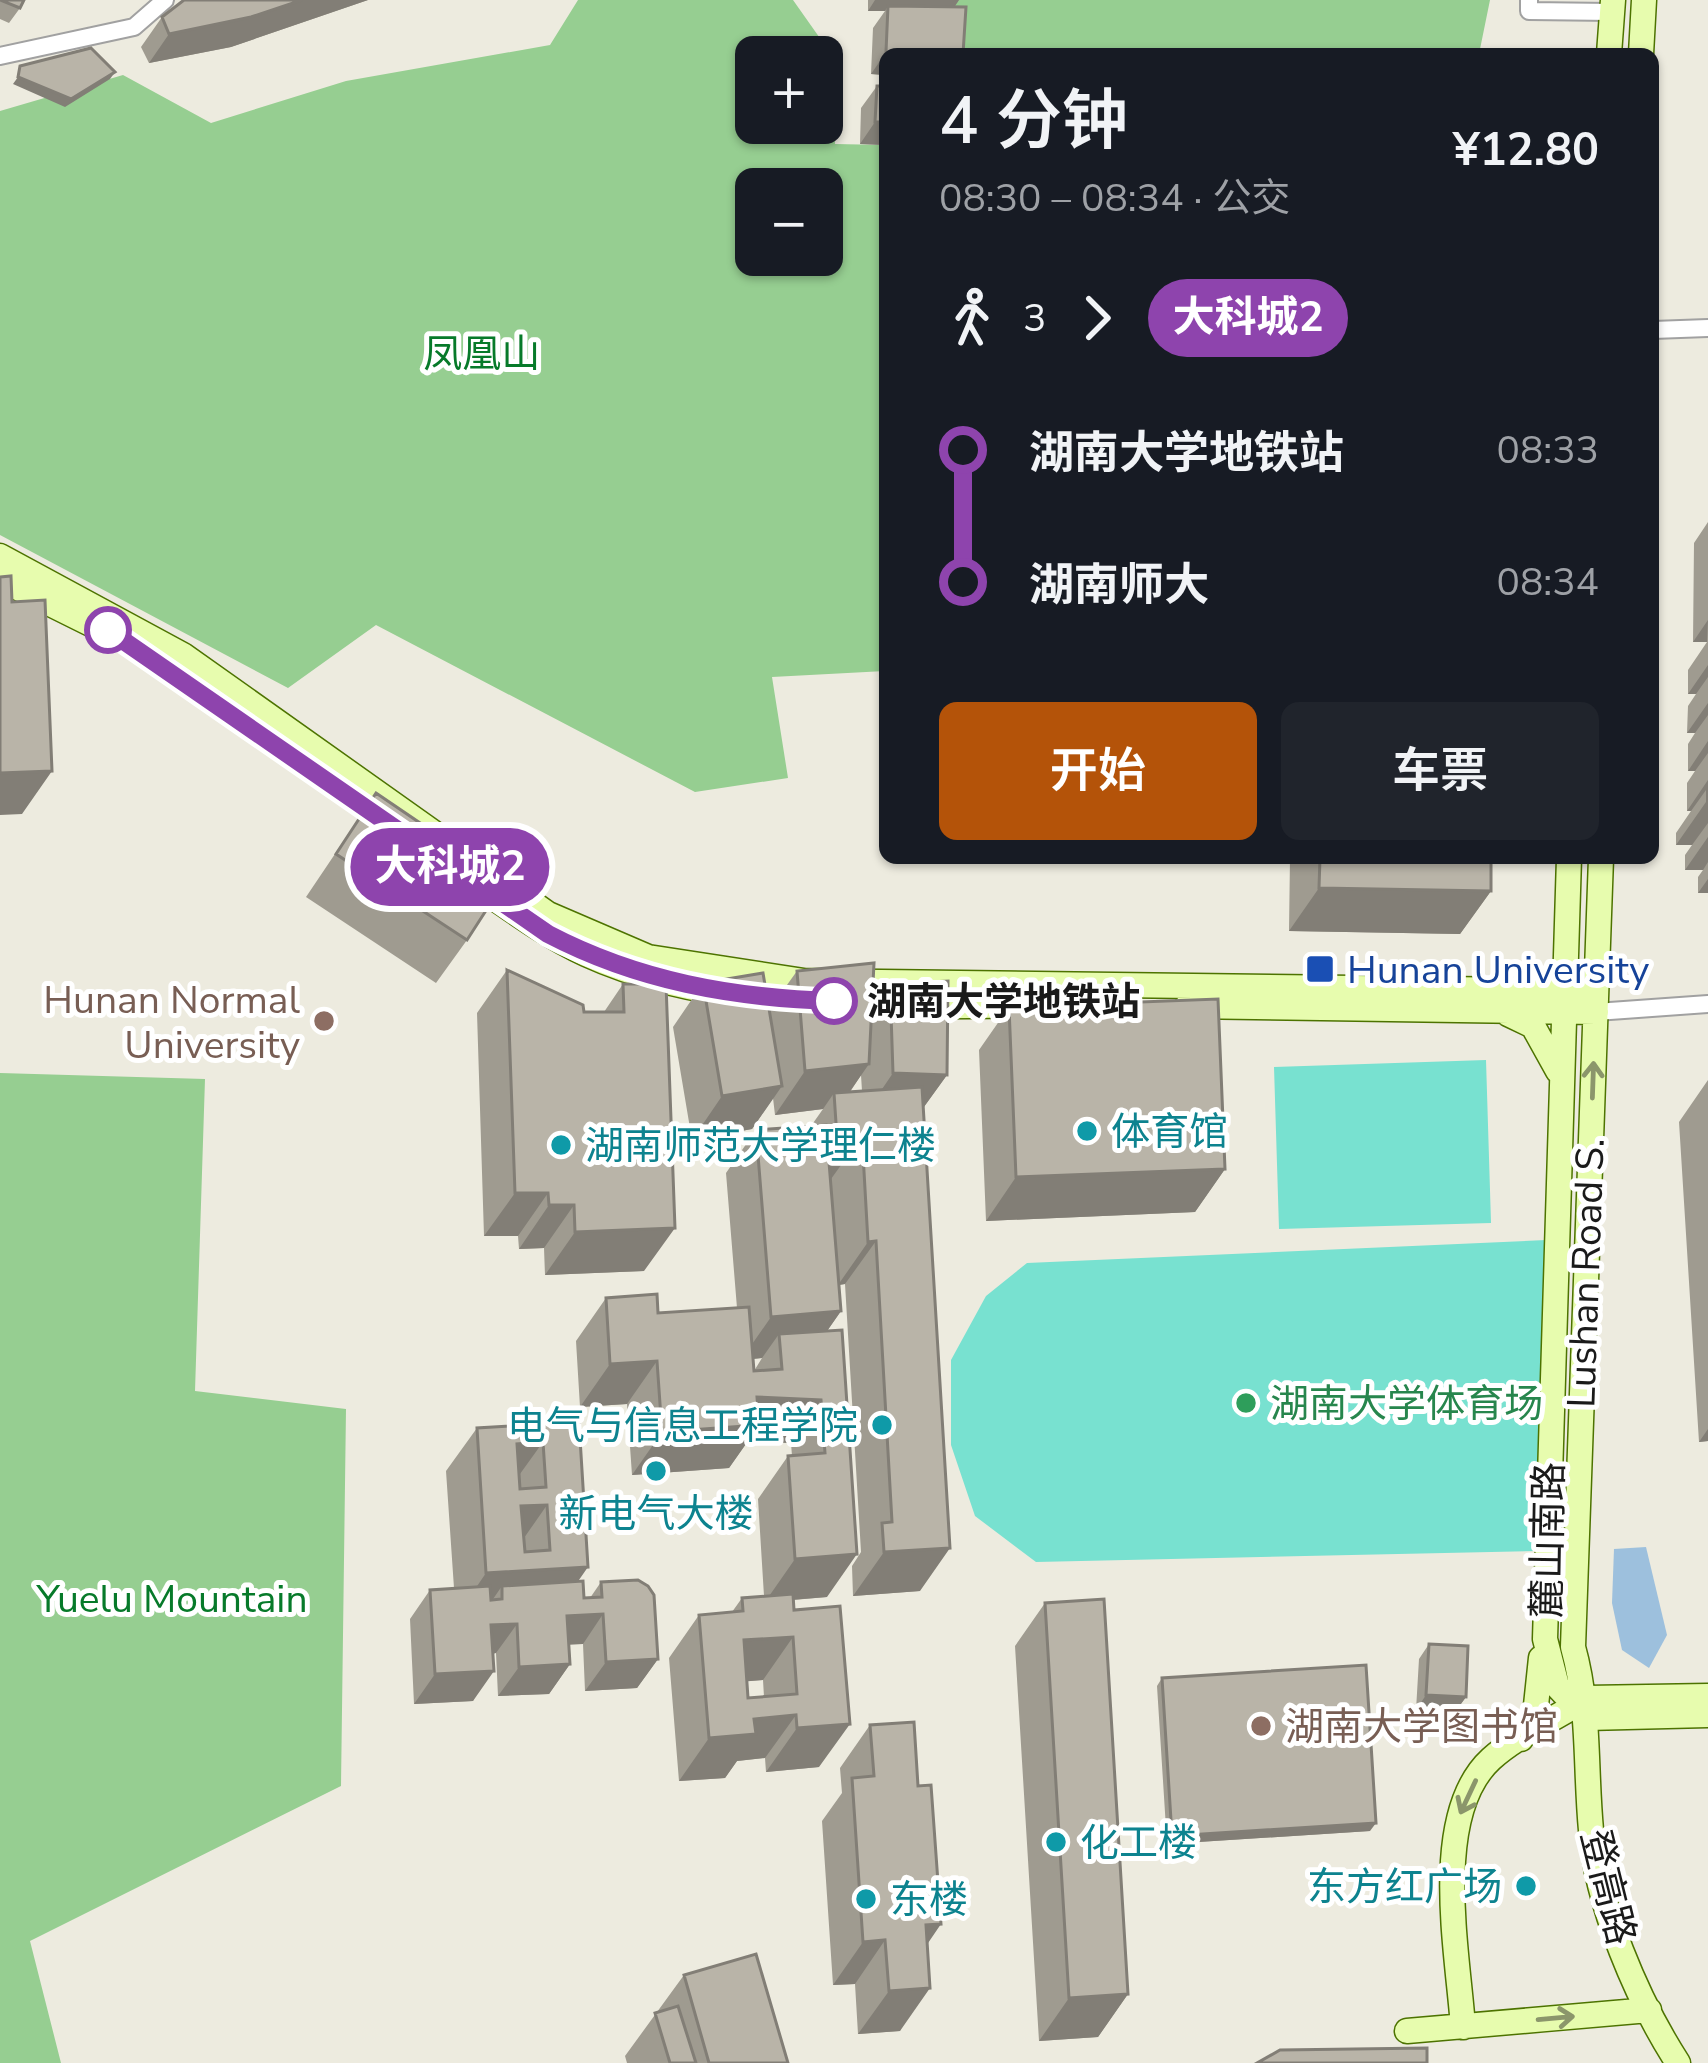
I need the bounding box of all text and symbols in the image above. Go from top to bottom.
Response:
map controls [735,36,843,276]
button: + [735,36,843,144]
text: 4 分钟 [939,76,1128,166]
text: ¥12.80 [1453,120,1599,181]
button: − [735,168,843,276]
text: 08:30 – 08:34 · 公交 [939,172,1290,225]
icon: walk [939,285,1005,351]
icon: forward [1064,285,1130,351]
text: 大科城2 [1172,289,1324,346]
text: 3 [1023,292,1046,345]
park label: 凤凰山 [423,328,541,381]
text: 湖南大学地铁站 [1029,423,1344,484]
text: 08:33 [1497,424,1599,477]
text: 湖南师大 [1029,555,1209,616]
text: 08:34 [1497,556,1599,609]
unlabelled marker [86,608,130,652]
button: 开始 [939,702,1257,840]
button: 车票 [1281,702,1599,840]
line badge: 大科城2 [366,828,534,906]
text: 大科城2 [374,838,526,895]
place label: Hunan University [1347,944,1649,997]
marker: Hunan University [1304,953,1336,985]
place label: Hunan Normal University [43,974,300,1072]
place label: 湖南大学地铁站 [867,976,1140,1029]
marker: 湖南大学地铁站 [812,979,856,1023]
marker: Hunan Normal University [311,1008,337,1034]
one-way arrow [1582,1061,1605,1100]
place label: 体育馆 [1111,1106,1228,1159]
marker: 体育馆 [1074,1118,1100,1144]
place label: 湖南师范大学理仁楼 [585,1120,936,1173]
marker: 湖南师范大学理仁楼 [548,1132,574,1158]
street label: Lushan Road S. [1555,1137,1618,1409]
place label: 湖南大学体育场 [1270,1378,1543,1431]
marker: 湖南大学体育场 [1233,1390,1259,1416]
place label: 电气与信息工程学院 [507,1400,858,1453]
marker: 电气与信息工程学院 [869,1412,895,1438]
marker: 新电气大楼 [643,1458,669,1484]
street label: 麓山南路 [1521,1462,1576,1618]
place label: 新电气大楼 [558,1488,754,1541]
park label: Yuelu Mountain [35,1573,308,1626]
place label: 湖南大学图书馆 [1285,1701,1558,1754]
marker: 湖南大学图书馆 [1248,1713,1274,1739]
one-way arrow [1456,1778,1478,1814]
place label: 化工楼 [1080,1817,1197,1870]
street label: 登高路 [1568,1824,1647,1951]
marker: 化工楼 [1043,1829,1069,1855]
place label: 东方红广场 [1307,1861,1502,1914]
marker: 东方红广场 [1513,1873,1539,1899]
place label: 东楼 [890,1874,968,1927]
marker: 东楼 [853,1886,879,1912]
one-way arrow [1536,2006,1575,2029]

